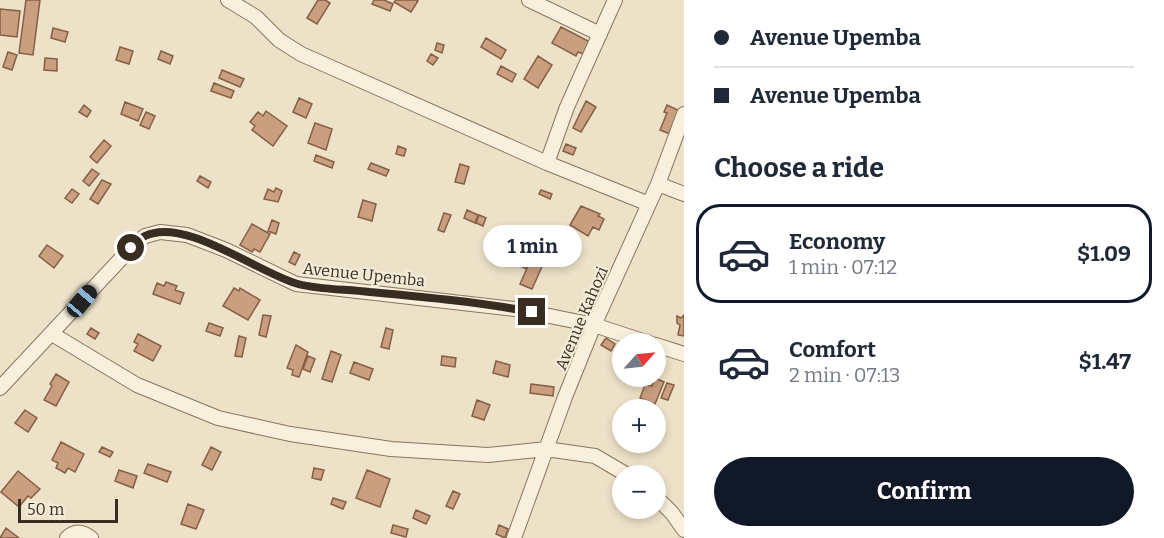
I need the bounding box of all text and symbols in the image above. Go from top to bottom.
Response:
text: Avenue Upemba [750,24,921,51]
text: Avenue Upemba [750,82,921,109]
text: Choose a ride [714,152,884,184]
callout: 1 min [482,225,582,267]
icon: car [717,227,771,281]
text: Economy [789,228,885,255]
route start [117,234,144,261]
text: 1 min [507,234,558,258]
text: $1.09 [1077,240,1131,267]
text: 1 min · 07:12 [789,255,897,279]
street label: Avenue Upemba [302,259,426,290]
street label: Avenue Kahozi [551,263,612,373]
car [64,281,100,321]
route end [518,298,545,325]
north arrow [612,333,666,387]
map controls [612,333,666,519]
icon: car [717,335,771,389]
text: Comfort [789,336,876,363]
text: $1.47 [1078,348,1131,375]
text: 2 min · 07:13 [789,363,900,387]
button: + [612,399,666,453]
button: Confirm [714,457,1134,526]
button: − [612,465,666,519]
scale bar [18,496,118,524]
text: 50 m [27,500,64,519]

